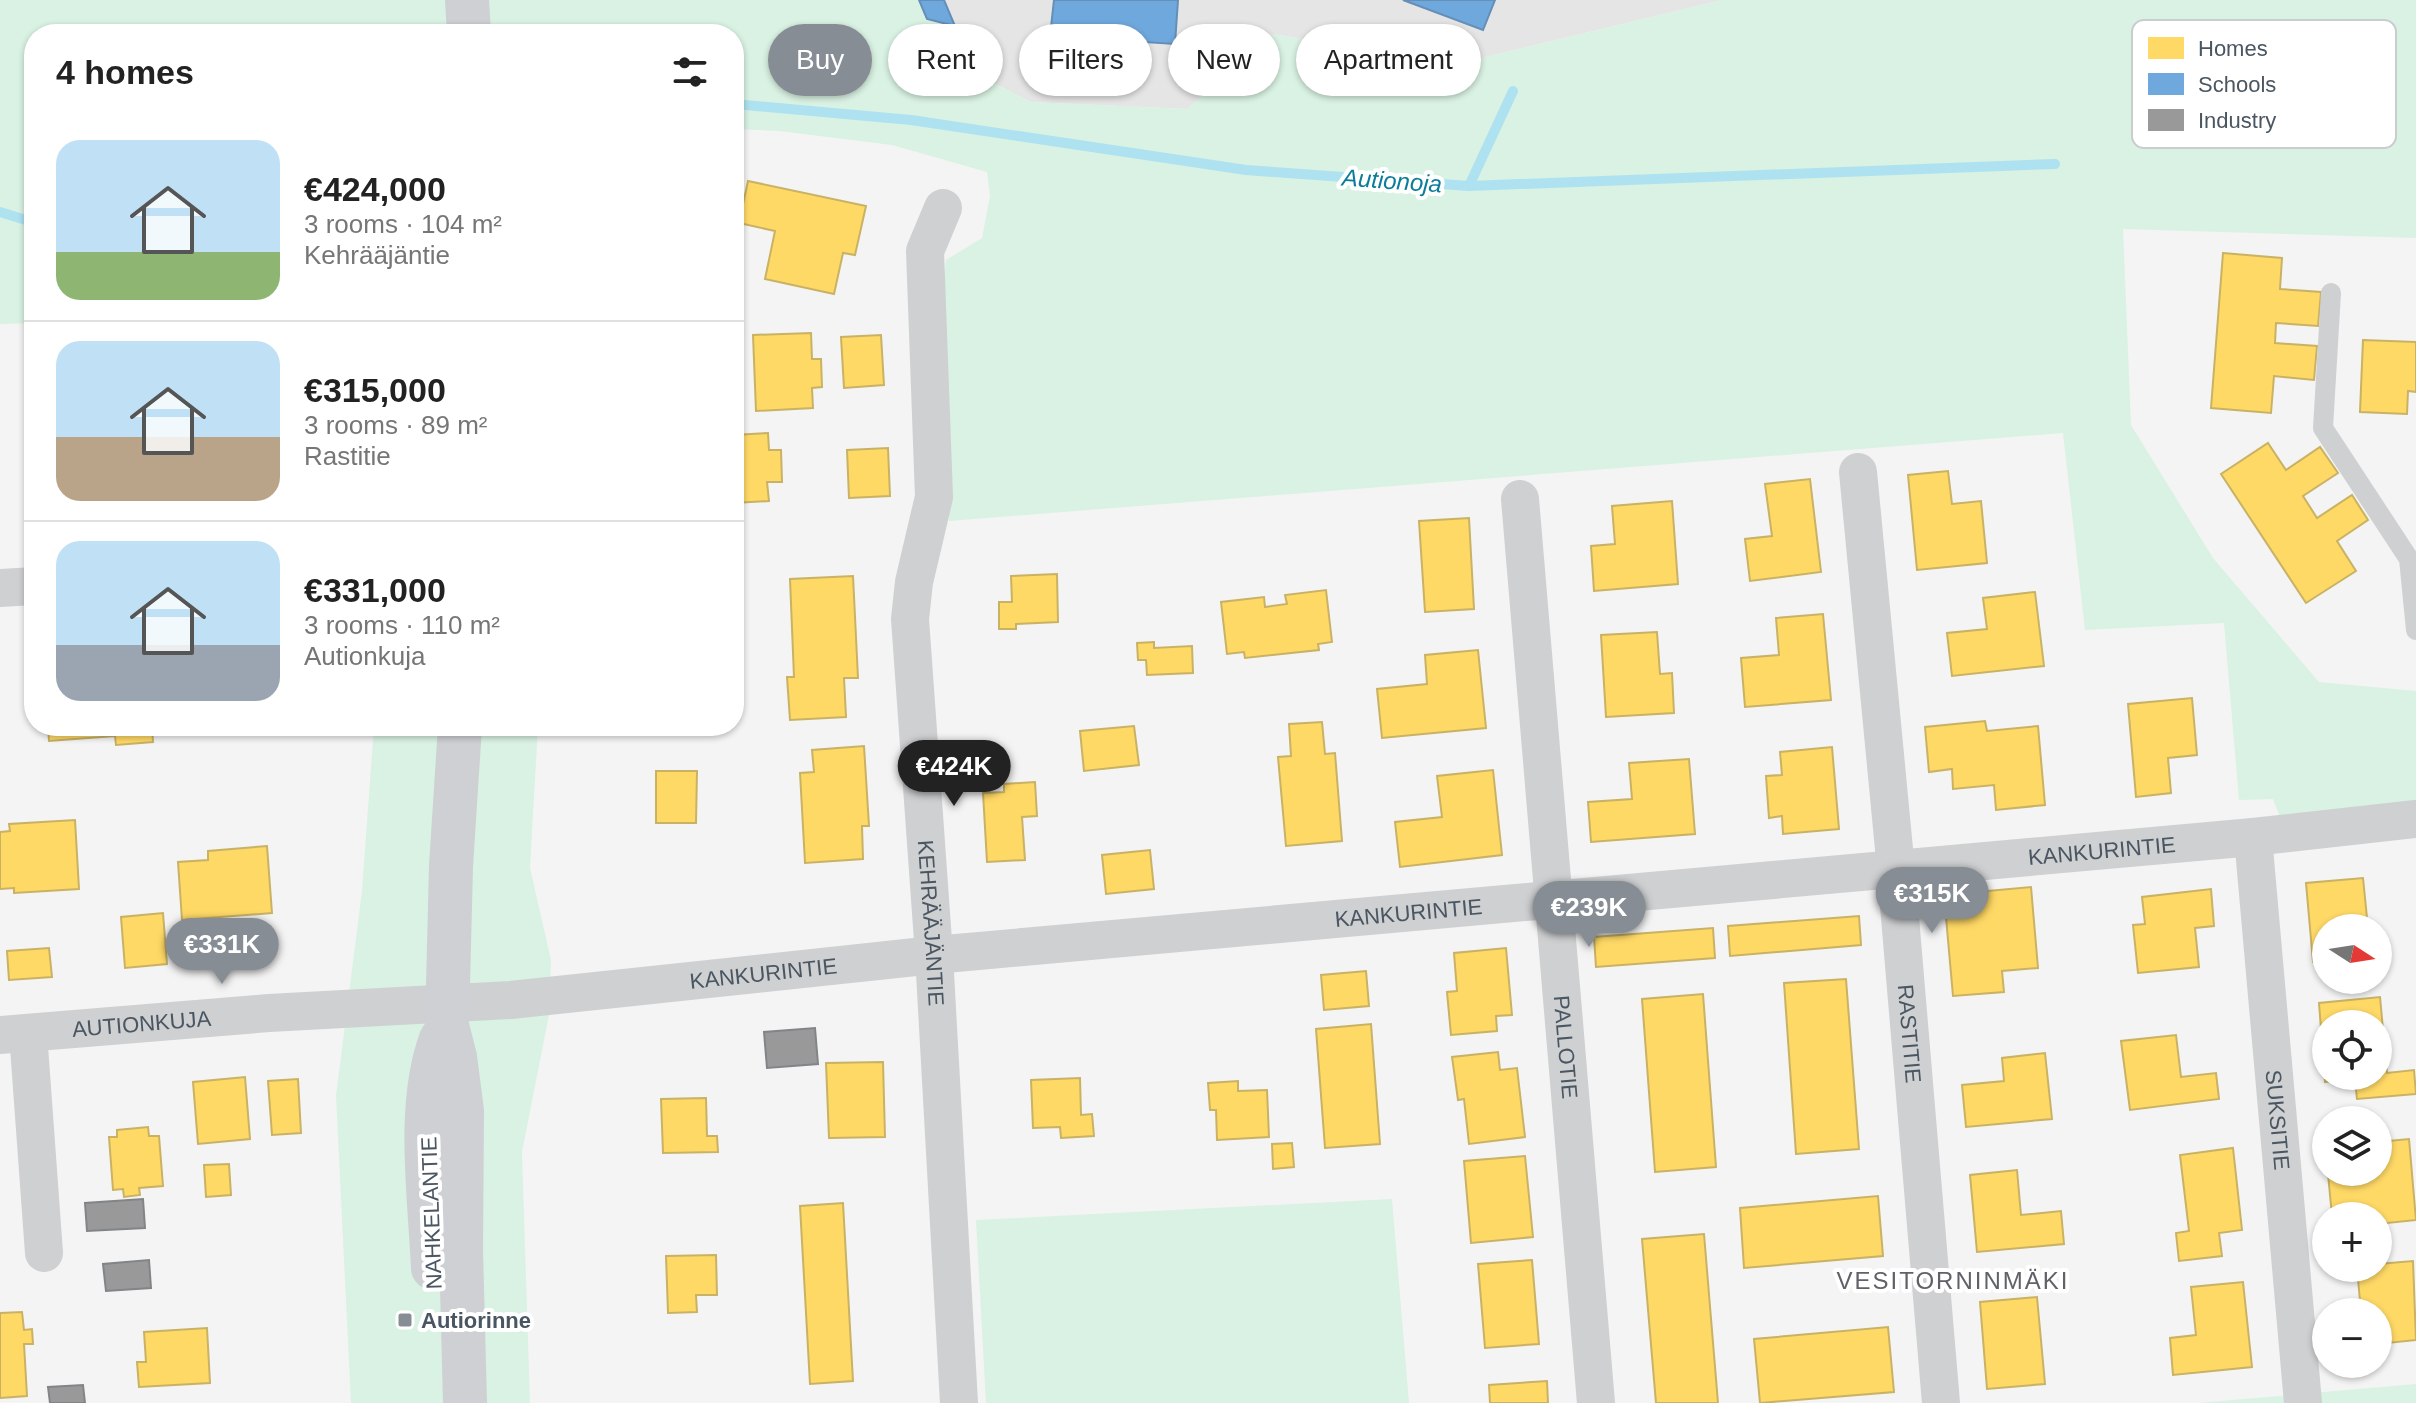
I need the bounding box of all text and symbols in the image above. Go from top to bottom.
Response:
legend [2132,20,2396,148]
chip: Buy [768,24,872,96]
chip: Rent [888,24,1003,96]
chip: Filters [1019,24,1152,96]
chip: New [1168,24,1280,96]
chip: Apartment [1296,24,1481,96]
text: Homes [2198,36,2268,61]
icon: filters [668,50,712,94]
text: 4 homes [56,53,194,91]
text: Schools [2198,72,2276,97]
text: Industry [2198,108,2276,133]
water label: Autionoja [1339,163,1443,197]
text: €424,000 [304,170,446,208]
icon: home [120,172,216,268]
text: 3 rooms · 104 m² [304,209,502,239]
text: Kehrääjäntie [304,240,450,270]
text: €315,000 [304,371,446,409]
icon: home [120,373,216,469]
text: 3 rooms · 89 m² [304,410,488,440]
text: Rastitie [304,441,391,471]
text: €331,000 [304,571,446,609]
icon: home [120,573,216,669]
text: 3 rooms · 110 m² [304,610,500,640]
text: Autionkuja [304,641,425,671]
pin: €424K [898,740,1010,808]
text: €424K [916,751,992,781]
street label: KANKURINTIE [2027,832,2177,870]
street label: KEHRÄÄJÄNTIE [913,839,949,1007]
pin: €315K [1876,867,1988,935]
text: €315K [1894,878,1970,908]
pin: €239K [1533,881,1645,949]
text: €239K [1551,892,1627,922]
street label: KANKURINTIE [1334,894,1483,932]
north arrow [2312,914,2392,994]
map controls [2312,914,2392,1378]
pin: €331K [166,918,278,986]
text: €331K [184,929,260,959]
street label: KANKURINTIE [688,953,838,994]
street label: RASTITIE [1893,983,1926,1084]
street label: PALLOTIE [1549,994,1582,1100]
street label: AUTIONKUJA [71,1006,212,1042]
button: locate [2312,1010,2392,1090]
street label: SUKSITIE [2261,1069,2294,1171]
button: layers [2312,1106,2392,1186]
street label: NAHKELANTIE [416,1136,447,1290]
button: + [2312,1202,2392,1282]
district label: VESITORNINMÄKI [1837,1267,2069,1294]
button: − [2312,1298,2392,1378]
place label: Autiorinne [421,1308,531,1333]
marker: Autiorinne [396,1311,414,1329]

